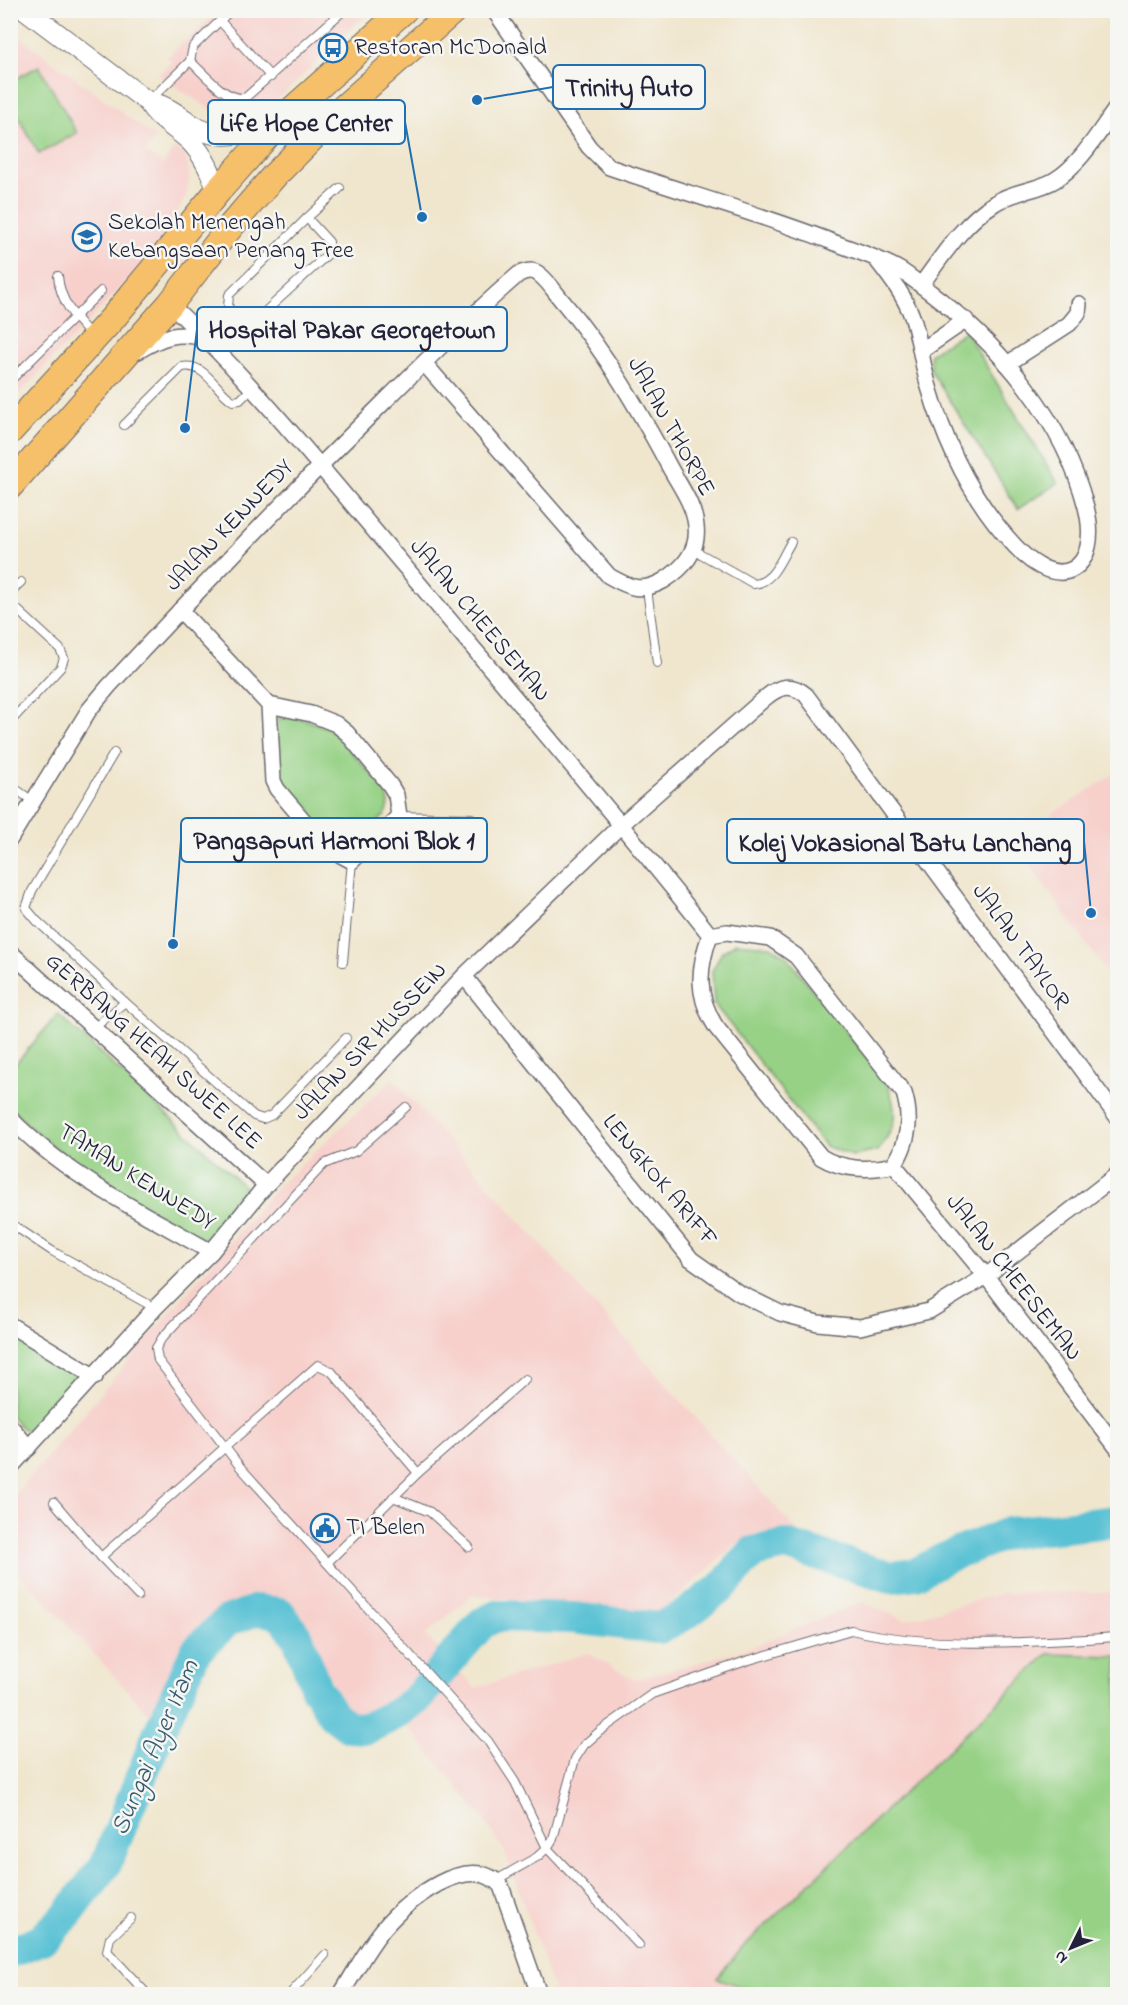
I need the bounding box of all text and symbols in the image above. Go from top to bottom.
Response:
place label: Restoran McDonald [354,31,547,66]
bus stop icon: Restoran McDonald [317,32,349,64]
callout: Trinity Auto [553,65,705,109]
text: Trinity Auto [565,71,693,109]
callout: Life Hope Center [208,100,405,144]
text: Life Hope Center [220,106,393,144]
place label: Sekolah Menengah Kebangsaan Penang Free [108,206,354,269]
school or university icon: Sekolah Menengah Kebangsaan Penang Free [71,221,103,253]
callout: Hospital Pakar Georgetown [197,307,507,351]
text: Hospital Pakar Georgetown [209,313,496,352]
street label: JALAN THORPE [617,351,723,503]
street label: JALAN KENNEDY [158,452,302,600]
street label: JALAN CHEESEMAN [400,532,558,710]
callout: Pangsapuri Harmoni Blok 1 [181,818,487,862]
callout: Kolej Vokasional Batu Lanchang [727,819,1084,863]
text: Pangsapuri Harmoni Blok 1 [193,824,476,863]
text: Kolej Vokasional Batu Lanchang [738,826,1072,865]
street label: JALAN TAYLOR [962,877,1078,1018]
street label: GERBANG HEAH SWEE LEE [37,945,269,1159]
street label: JALAN SIR HUSSEIN [286,955,456,1129]
street label: LENGKOK ARIFF [593,1107,726,1256]
street label: TAMAN KENNEDY [50,1115,222,1241]
street label: JALAN CHEESEMAN [936,1187,1090,1369]
place label: TI Belen [346,1511,425,1546]
public building icon: TI Belen [309,1512,341,1544]
water label: Sungai Ayer Itam [102,1654,210,1841]
north arrow [1041,1918,1101,1978]
text: N [1049,1945,1074,1969]

